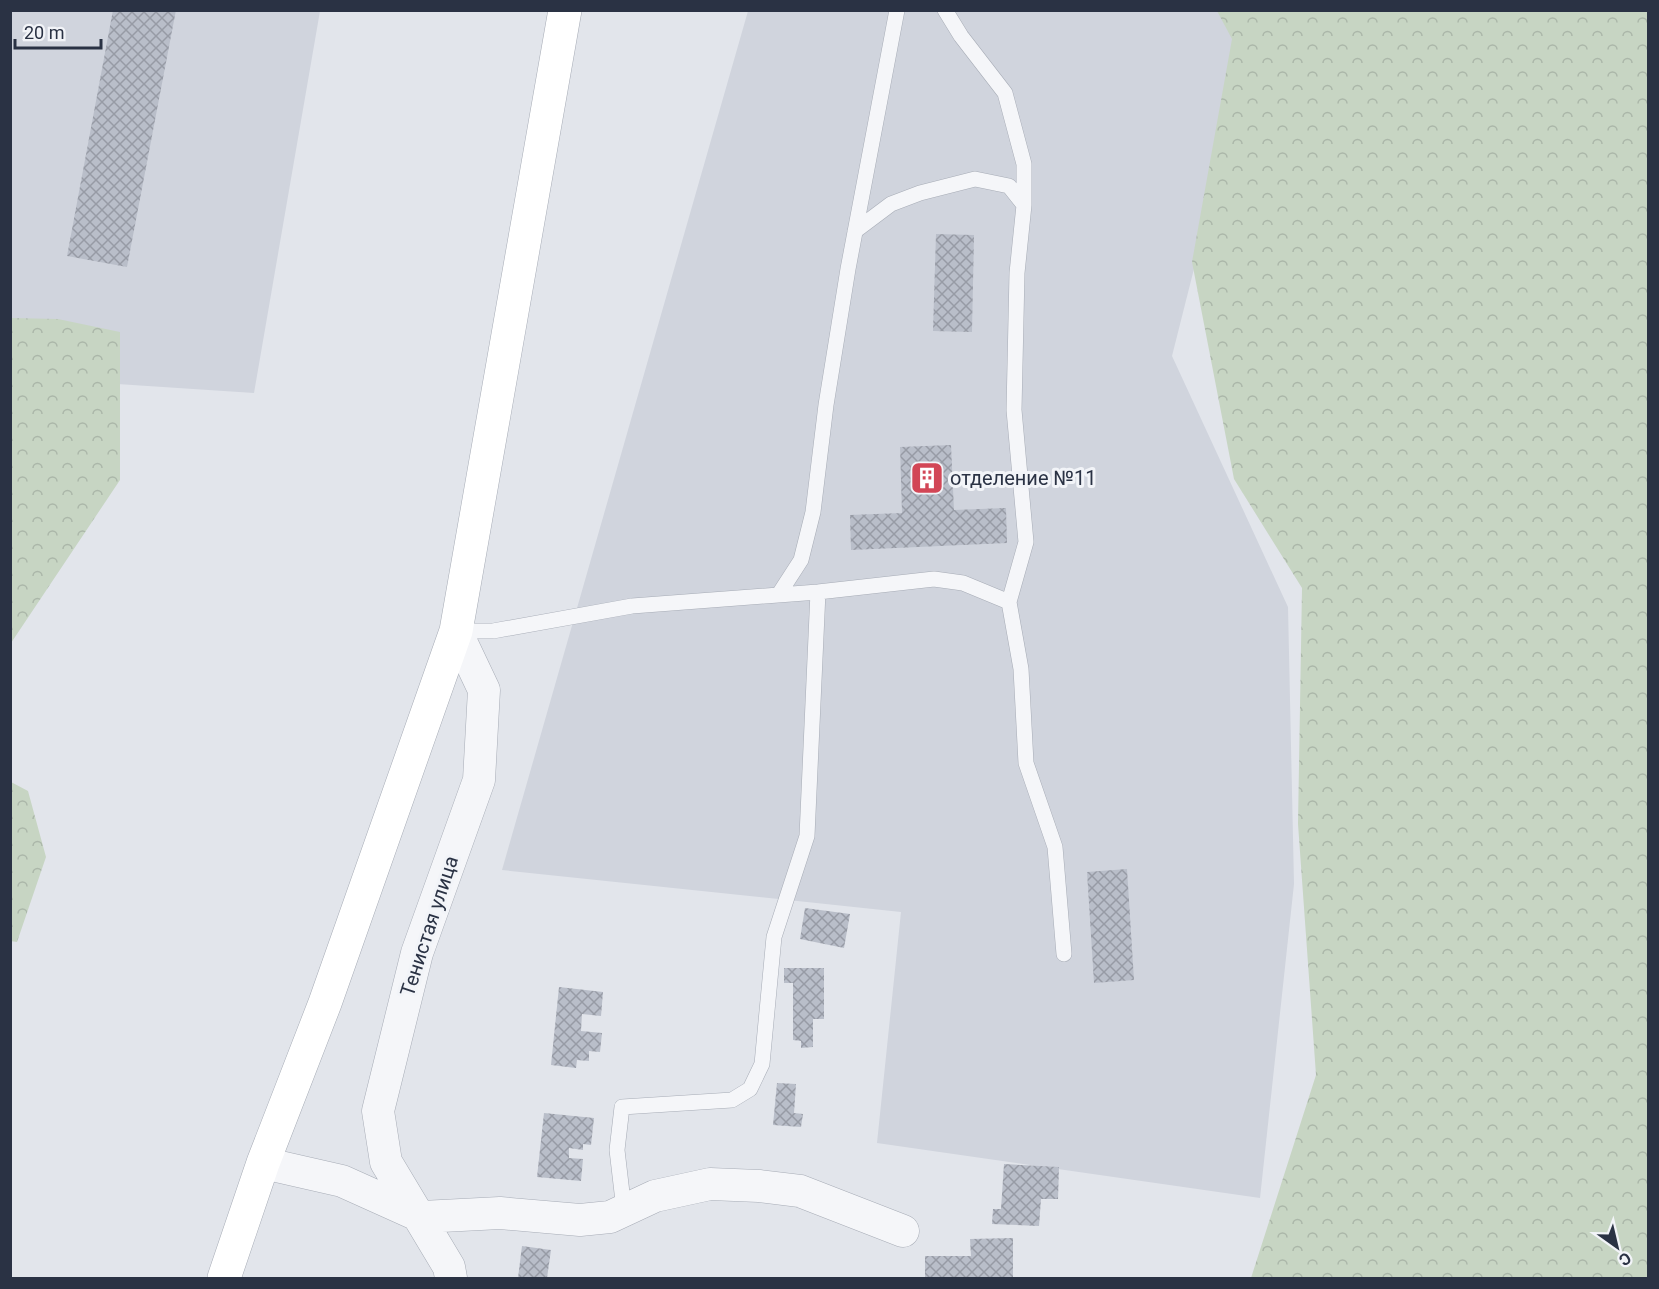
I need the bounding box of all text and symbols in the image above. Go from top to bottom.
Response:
scale bar [15,12,100,50]
text: 20 m [24,22,64,43]
building icon: отделение №11 [909,460,945,496]
place label: отделение №11 [950,466,1097,490]
street label: Тенистая улица [395,853,463,999]
north arrow [1587,1217,1647,1277]
text: С [1615,1248,1635,1270]

